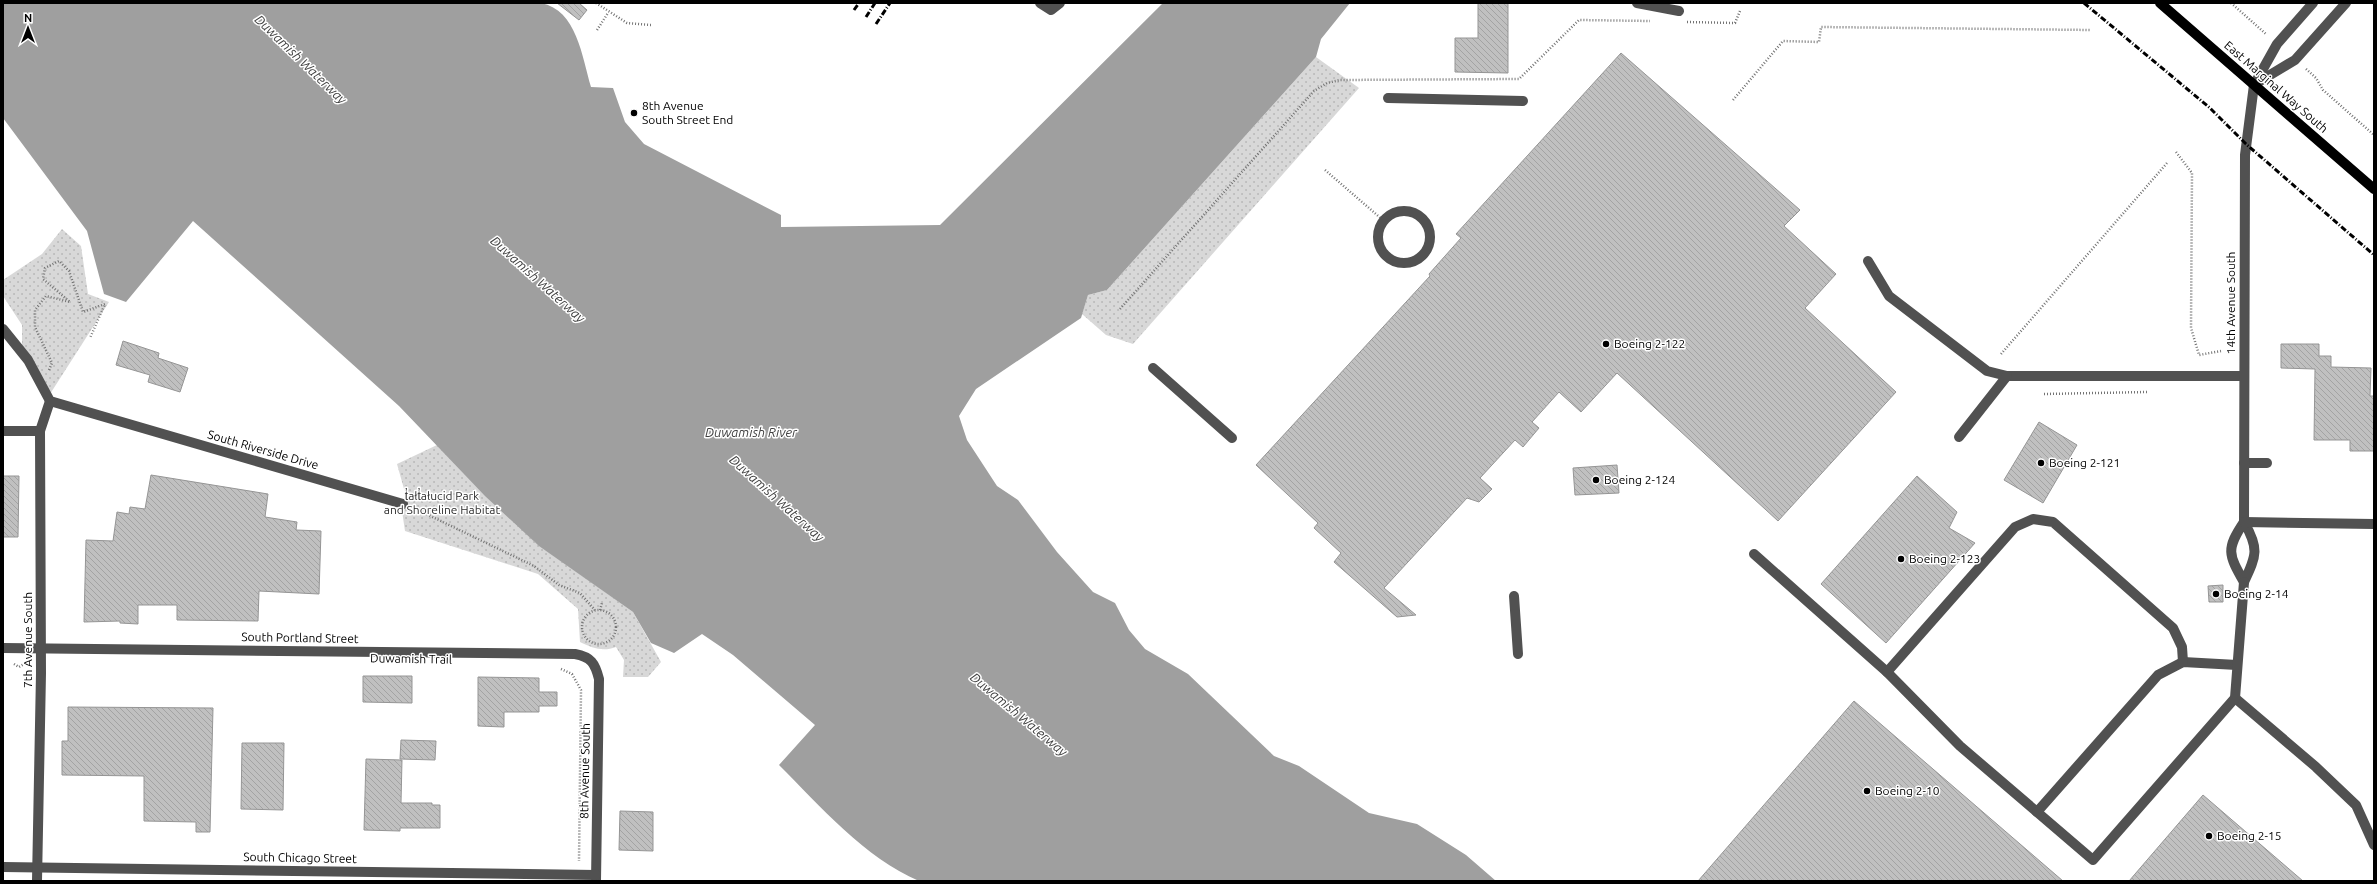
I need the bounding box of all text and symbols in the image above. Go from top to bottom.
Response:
north arrow [8,8,48,48]
text: N [24,12,32,24]
water label: Duwamish Waterway [252,12,350,107]
street label: East Marginal Way South [2222,38,2331,135]
place label: 8th Avenue South Street End [642,99,733,126]
marker: 8th Avenue South Street End [629,108,639,118]
water label: Duwamish Waterway [488,233,588,325]
street label: 14th Avenue South [2224,252,2237,354]
place label: Boeing 2-122 [1614,337,1685,350]
marker: Boeing 2-122 [1601,339,1611,349]
water label: Duwamish River [705,425,798,439]
street label: South Riverside Drive [206,427,320,472]
water label: Duwamish Waterway [727,452,827,544]
place label: Boeing 2-121 [2049,456,2120,469]
marker: Boeing 2-121 [2036,458,2046,468]
place label: Boeing 2-124 [1604,473,1675,486]
marker: Boeing 2-124 [1591,475,1601,485]
park label: t̓ałt̓ałucid Park and Shoreline Habitat [384,487,501,516]
place label: Boeing 2-123 [1909,552,1980,565]
marker: Boeing 2-123 [1896,554,1906,564]
place label: Boeing 2-14 [2224,587,2289,600]
marker: Boeing 2-14 [2211,589,2221,599]
street label: 7th Avenue South [21,592,34,688]
street label: South Portland Street [241,630,359,645]
street label: Duwamish Trail [370,651,452,666]
water label: Duwamish Waterway [968,670,1071,759]
street label: 8th Avenue South [577,723,592,819]
place label: Boeing 2-10 [1875,784,1940,797]
marker: Boeing 2-10 [1862,786,1872,796]
place label: Boeing 2-15 [2217,829,2281,842]
marker: Boeing 2-15 [2204,831,2214,841]
street label: South Chicago Street [243,850,357,865]

